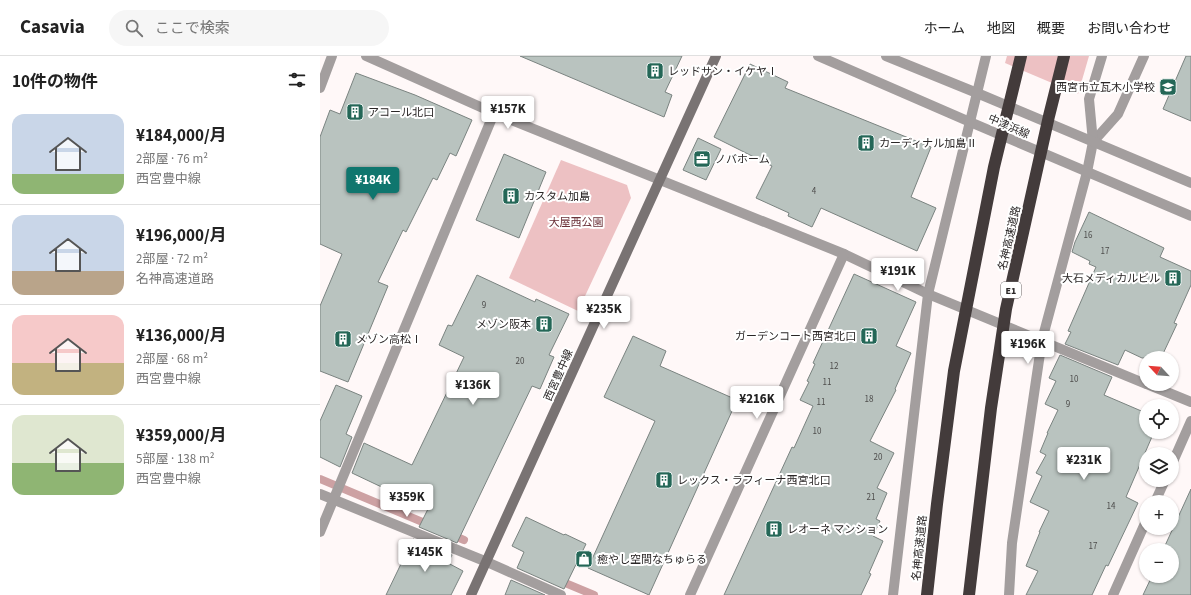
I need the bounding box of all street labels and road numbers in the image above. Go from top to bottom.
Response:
street label: 中津浜線 [986,111,1032,142]
street label: 名神高速道路 [995,204,1024,272]
road number: E1 [1001,282,1021,298]
street label: 西宮豊中線 [540,347,576,403]
street label: 名神高速道路 [909,514,930,582]

